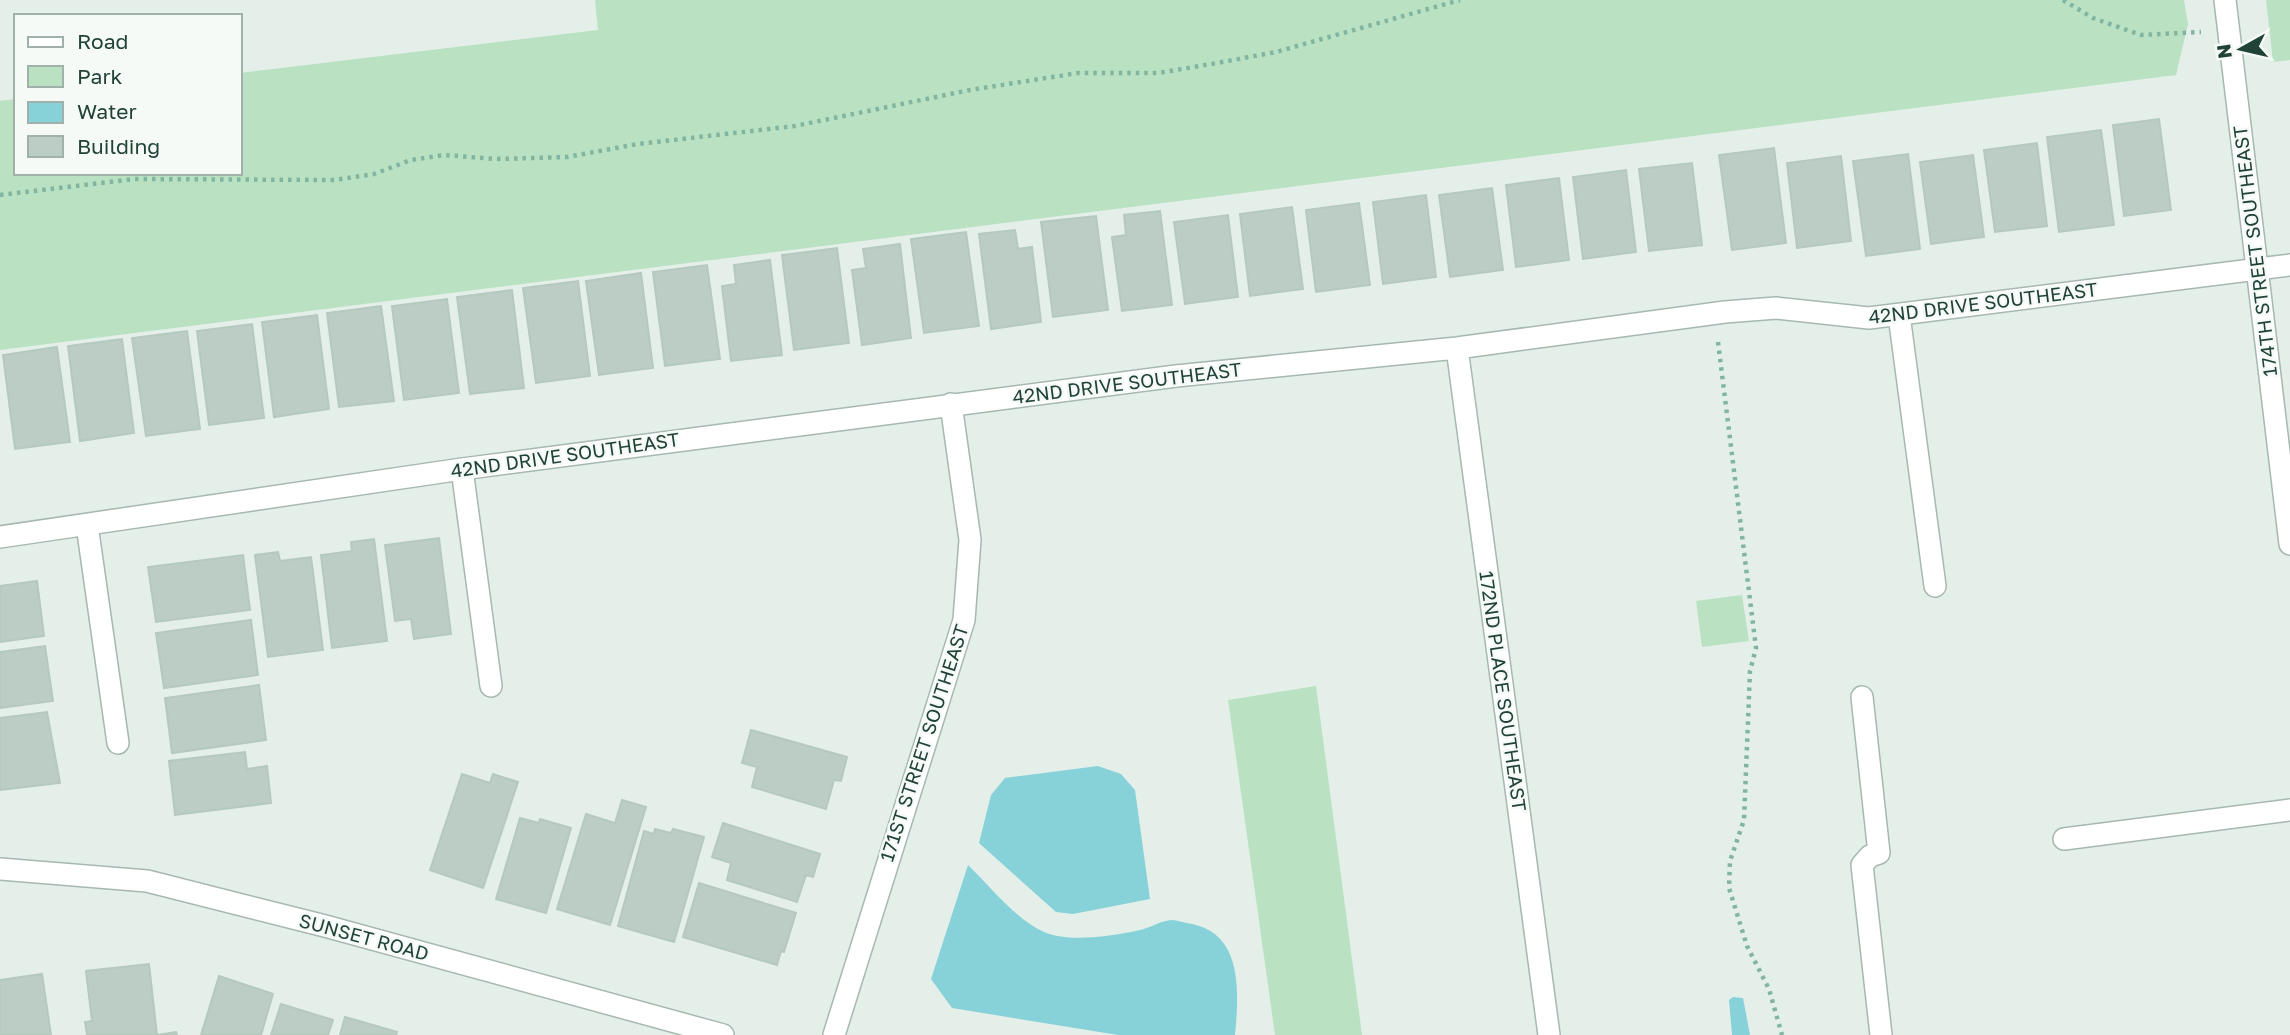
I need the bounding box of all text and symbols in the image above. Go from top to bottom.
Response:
legend [14,14,242,175]
north arrow [2206,14,2276,84]
text: Road [77,28,128,54]
text: N [2211,43,2236,60]
text: Park [77,63,123,89]
text: Water [77,98,137,124]
street label: 174TH STREET SOUTHEAST [2228,124,2281,378]
text: Building [77,133,160,159]
street label: 42ND DRIVE SOUTHEAST [1867,277,2099,328]
street label: 42ND DRIVE SOUTHEAST [1011,357,1243,408]
street label: 42ND DRIVE SOUTHEAST [449,427,681,482]
street label: 172ND PLACE SOUTHEAST [1475,569,1532,813]
street label: 171ST STREET SOUTHEAST [874,621,973,864]
street label: SUNSET ROAD [297,908,432,965]

